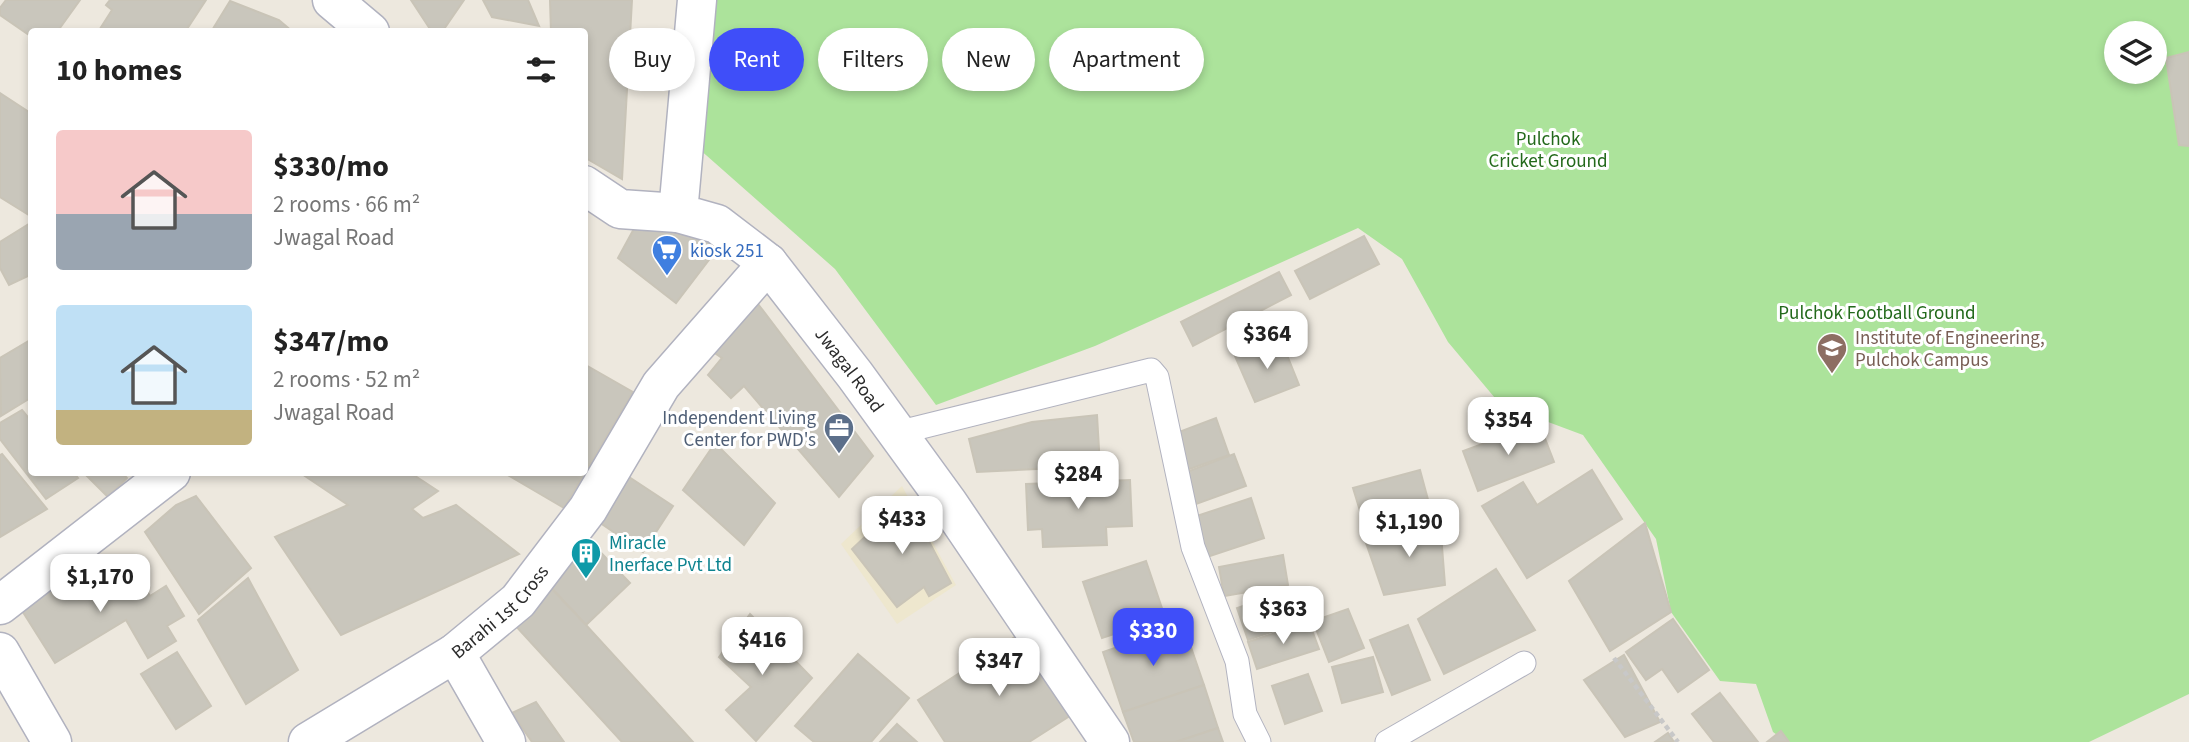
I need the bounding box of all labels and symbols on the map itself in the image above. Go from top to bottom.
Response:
park label: Pulchok Cricket Ground [1489,126,1608,175]
supermarket icon: kiosk 251 [650,233,684,277]
place label: kiosk 251 [690,238,764,265]
park label: Pulchok Football Ground [1778,300,1976,327]
pin: $364 [1226,312,1308,371]
street label: Jwagal Road [808,322,890,418]
place label: Institute of Engineering, Pulchok Campus [1855,325,2045,374]
school or university icon: Institute of Engineering, Pulchok Campus [1815,331,1849,375]
pin: $354 [1467,398,1549,457]
place label: Independent Living Center for PWD's [662,405,816,454]
office icon: Independent Living Center for PWD's [822,411,856,455]
pin: $284 [1037,452,1119,511]
pin: $433 [861,496,943,556]
pin: $1,190 [1352,500,1466,559]
place label: Miracle Inerface Pvt Ltd [609,530,732,579]
building icon: Miracle Inerface Pvt Ltd [569,536,603,580]
pin: $1,170 [43,554,157,614]
street label: Barahi 1st Cross [446,560,556,666]
pin: $363 [1242,586,1324,646]
pin: $330 [1112,608,1194,668]
pin: $416 [721,618,803,677]
pin: $347 [958,638,1040,698]

